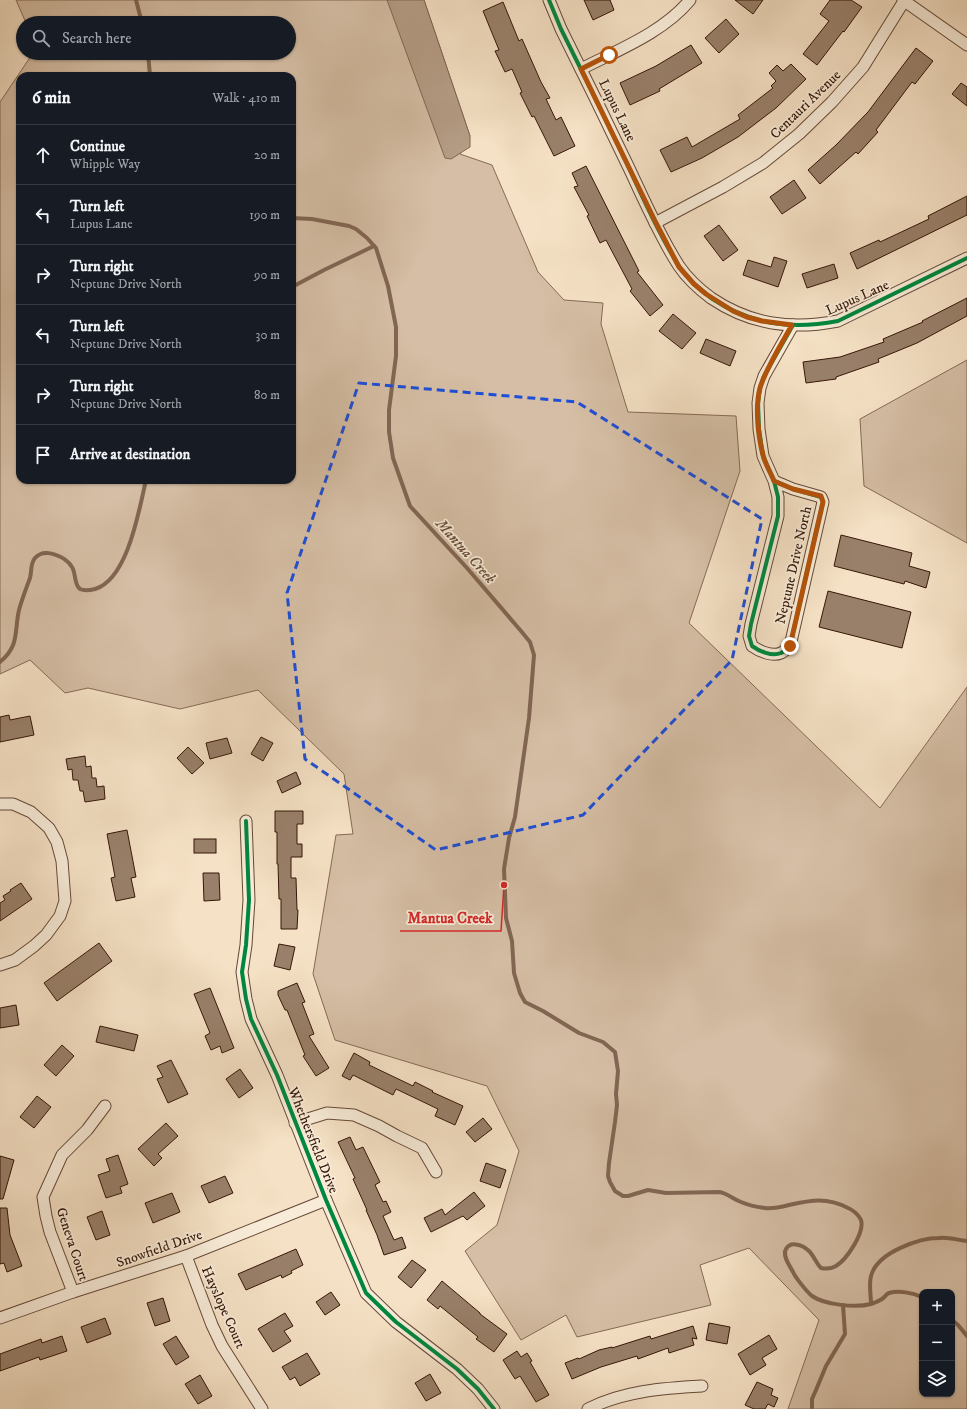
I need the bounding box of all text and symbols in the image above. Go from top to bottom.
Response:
search box [16,16,296,60]
icon: search [30,27,52,49]
text: Search here [62,29,131,48]
route start [600,46,618,64]
street label: Centauri Avenue [766,66,845,143]
street label: Lupus Lane [594,76,640,145]
text: 6 min [32,87,71,109]
text: Walk · 410 m [213,90,280,106]
text: Continue [70,137,125,156]
icon: ahead [32,144,54,166]
text: 20 m [254,147,280,163]
text: Whipple Way [70,156,140,172]
text: Turn left [70,197,124,216]
icon: left [32,204,54,226]
text: 190 m [249,207,280,223]
text: Lupus Lane [70,216,133,232]
text: Turn right [70,257,133,276]
icon: right [32,264,54,286]
text: 90 m [254,267,280,283]
text: Neptune Drive North [70,276,182,292]
street label: Lupus Lane [823,276,892,320]
text: Turn left [70,317,124,336]
icon: left [32,324,54,346]
text: 30 m [256,327,280,343]
text: Neptune Drive North [70,336,182,352]
text: Turn right [70,377,133,396]
icon: right [32,384,54,406]
text: 80 m [254,387,280,403]
text: Neptune Drive North [70,396,182,412]
icon: arrive [32,444,54,466]
text: Arrive at destination [70,445,190,464]
street label: Neptune Drive North [772,504,816,626]
water label: Mantua Creek [431,514,500,588]
route end [781,637,799,655]
callout: Mantua Creek [400,904,501,931]
text: Mantua Creek [408,909,493,928]
street label: Whethersfield Drive [283,1084,343,1196]
street label: Geneva Court [52,1205,93,1284]
street label: Snowfield Drive [114,1226,205,1272]
street label: Hayslope Court [197,1263,249,1352]
map controls [919,1289,955,1397]
button: + [919,1289,955,1325]
button: − [919,1325,955,1361]
button: layers [919,1361,955,1397]

